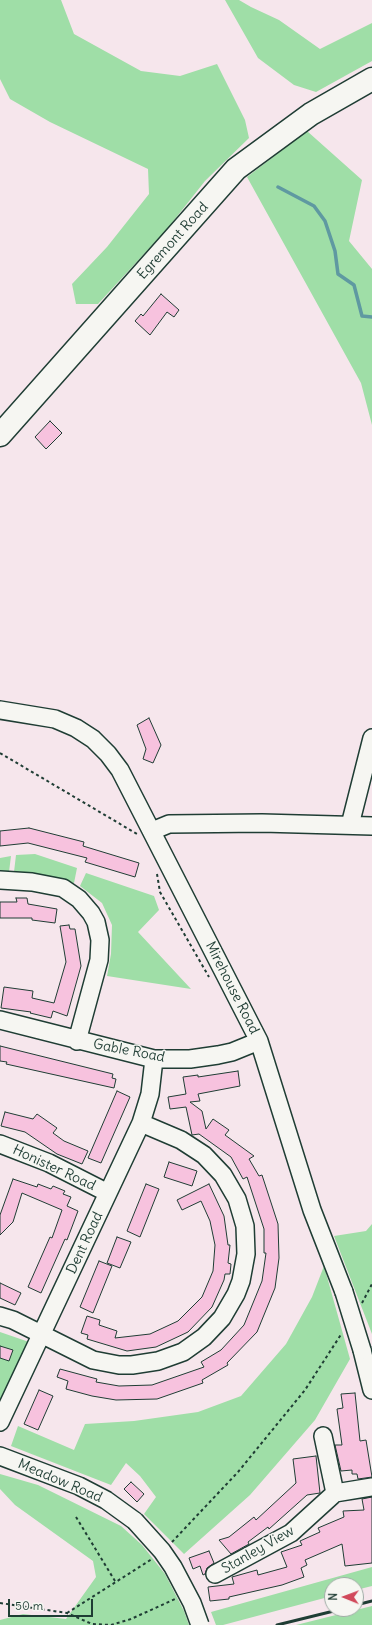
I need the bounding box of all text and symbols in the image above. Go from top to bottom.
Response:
street label: Egremont Road [134,199,212,283]
street label: Mirehouse Road [201,939,263,1037]
street label: Gable Road [92,1036,166,1066]
street label: Honister Road [10,1141,98,1195]
street label: Dent Road [63,1209,107,1277]
street label: Meadow Road [15,1456,105,1506]
street label: Stanley View [219,1523,297,1577]
north arrow [324,1577,364,1617]
scale bar [10,1591,95,1617]
text: N [326,1593,340,1601]
text: 50 m [15,1598,43,1613]

